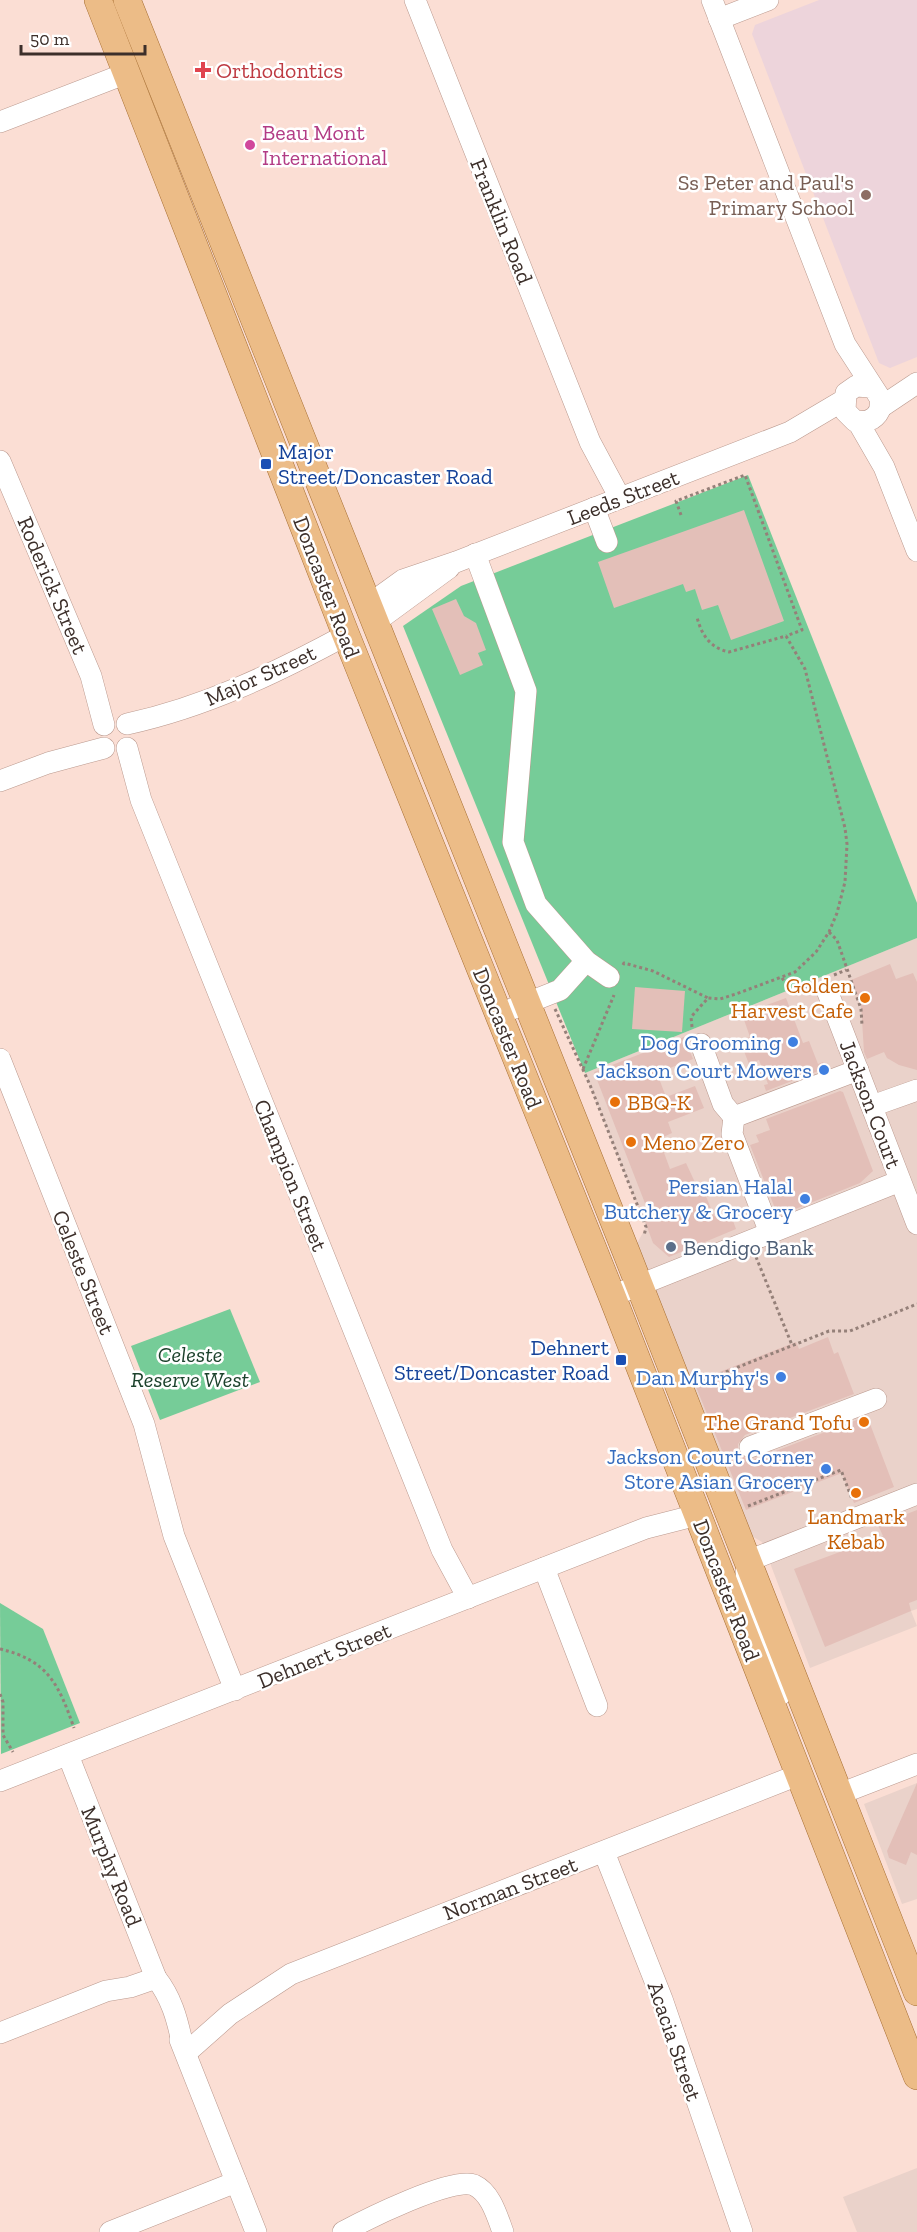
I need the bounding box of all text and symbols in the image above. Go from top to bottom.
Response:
scale bar [21,18,146,56]
text: 50 m [30,28,70,50]
place label: Orthodontics [216,57,343,84]
marker: Orthodontics [194,61,212,79]
place label: Beau Mont International [262,119,388,171]
marker: Beau Mont International [243,138,257,152]
street label: Franklin Road [464,154,539,288]
place label: Ss Peter and Paul's Primary School [678,169,854,221]
marker: Ss Peter and Paul's Primary School [859,188,873,202]
place label: Major Street/Doncaster Road [278,438,493,490]
marker: Major Street/Doncaster Road [259,457,273,471]
street label: Leeds Street [564,464,684,531]
street label: Roderick Street [11,512,94,659]
street label: Doncaster Road [287,513,366,662]
street label: Major Street [201,639,321,712]
street label: Doncaster Road [467,964,548,1113]
place label: Golden Harvest Cafe [731,972,853,1024]
marker: Golden Harvest Cafe [858,991,872,1005]
place label: Dog Grooming [640,1029,781,1056]
marker: Dog Grooming [786,1035,800,1049]
street label: Jackson Court [834,1036,908,1173]
place label: Jackson Court Mowers [596,1057,812,1084]
marker: Jackson Court Mowers [817,1063,831,1077]
place label: BBQ-K [627,1089,691,1116]
street label: Champion Street [248,1095,334,1256]
marker: BBQ-K [608,1095,622,1109]
place label: Meno Zero [643,1129,745,1156]
marker: Meno Zero [624,1135,638,1149]
place label: Persian Halal Butchery & Grocery [604,1173,794,1225]
marker: Persian Halal Butchery & Grocery [798,1192,812,1206]
street label: Celeste Street [46,1206,121,1339]
place label: Bendigo Bank [683,1234,814,1261]
marker: Bendigo Bank [664,1240,678,1254]
place label: Dehnert Street/Doncaster Road [394,1334,610,1386]
park label: Celeste Reserve West [131,1341,250,1393]
marker: Dehnert Street/Doncaster Road [614,1353,628,1367]
place label: Dan Murphy's [636,1364,769,1391]
marker: Dan Murphy's [774,1370,788,1384]
place label: The Grand Tofu [703,1409,853,1436]
marker: The Grand Tofu [857,1415,871,1429]
place label: Jackson Court Corner Store Asian Grocery [607,1443,815,1495]
marker: Jackson Court Corner Store Asian Grocery [819,1462,833,1476]
marker: Landmark Kebab [849,1486,863,1500]
place label: Landmark Kebab [807,1503,905,1555]
street label: Doncaster Road [687,1516,766,1665]
street label: Dehnert Street [254,1616,396,1694]
street label: Murphy Road [75,1802,148,1930]
street label: Norman Street [439,1850,582,1926]
street label: Acacia Street [641,1978,708,2105]

